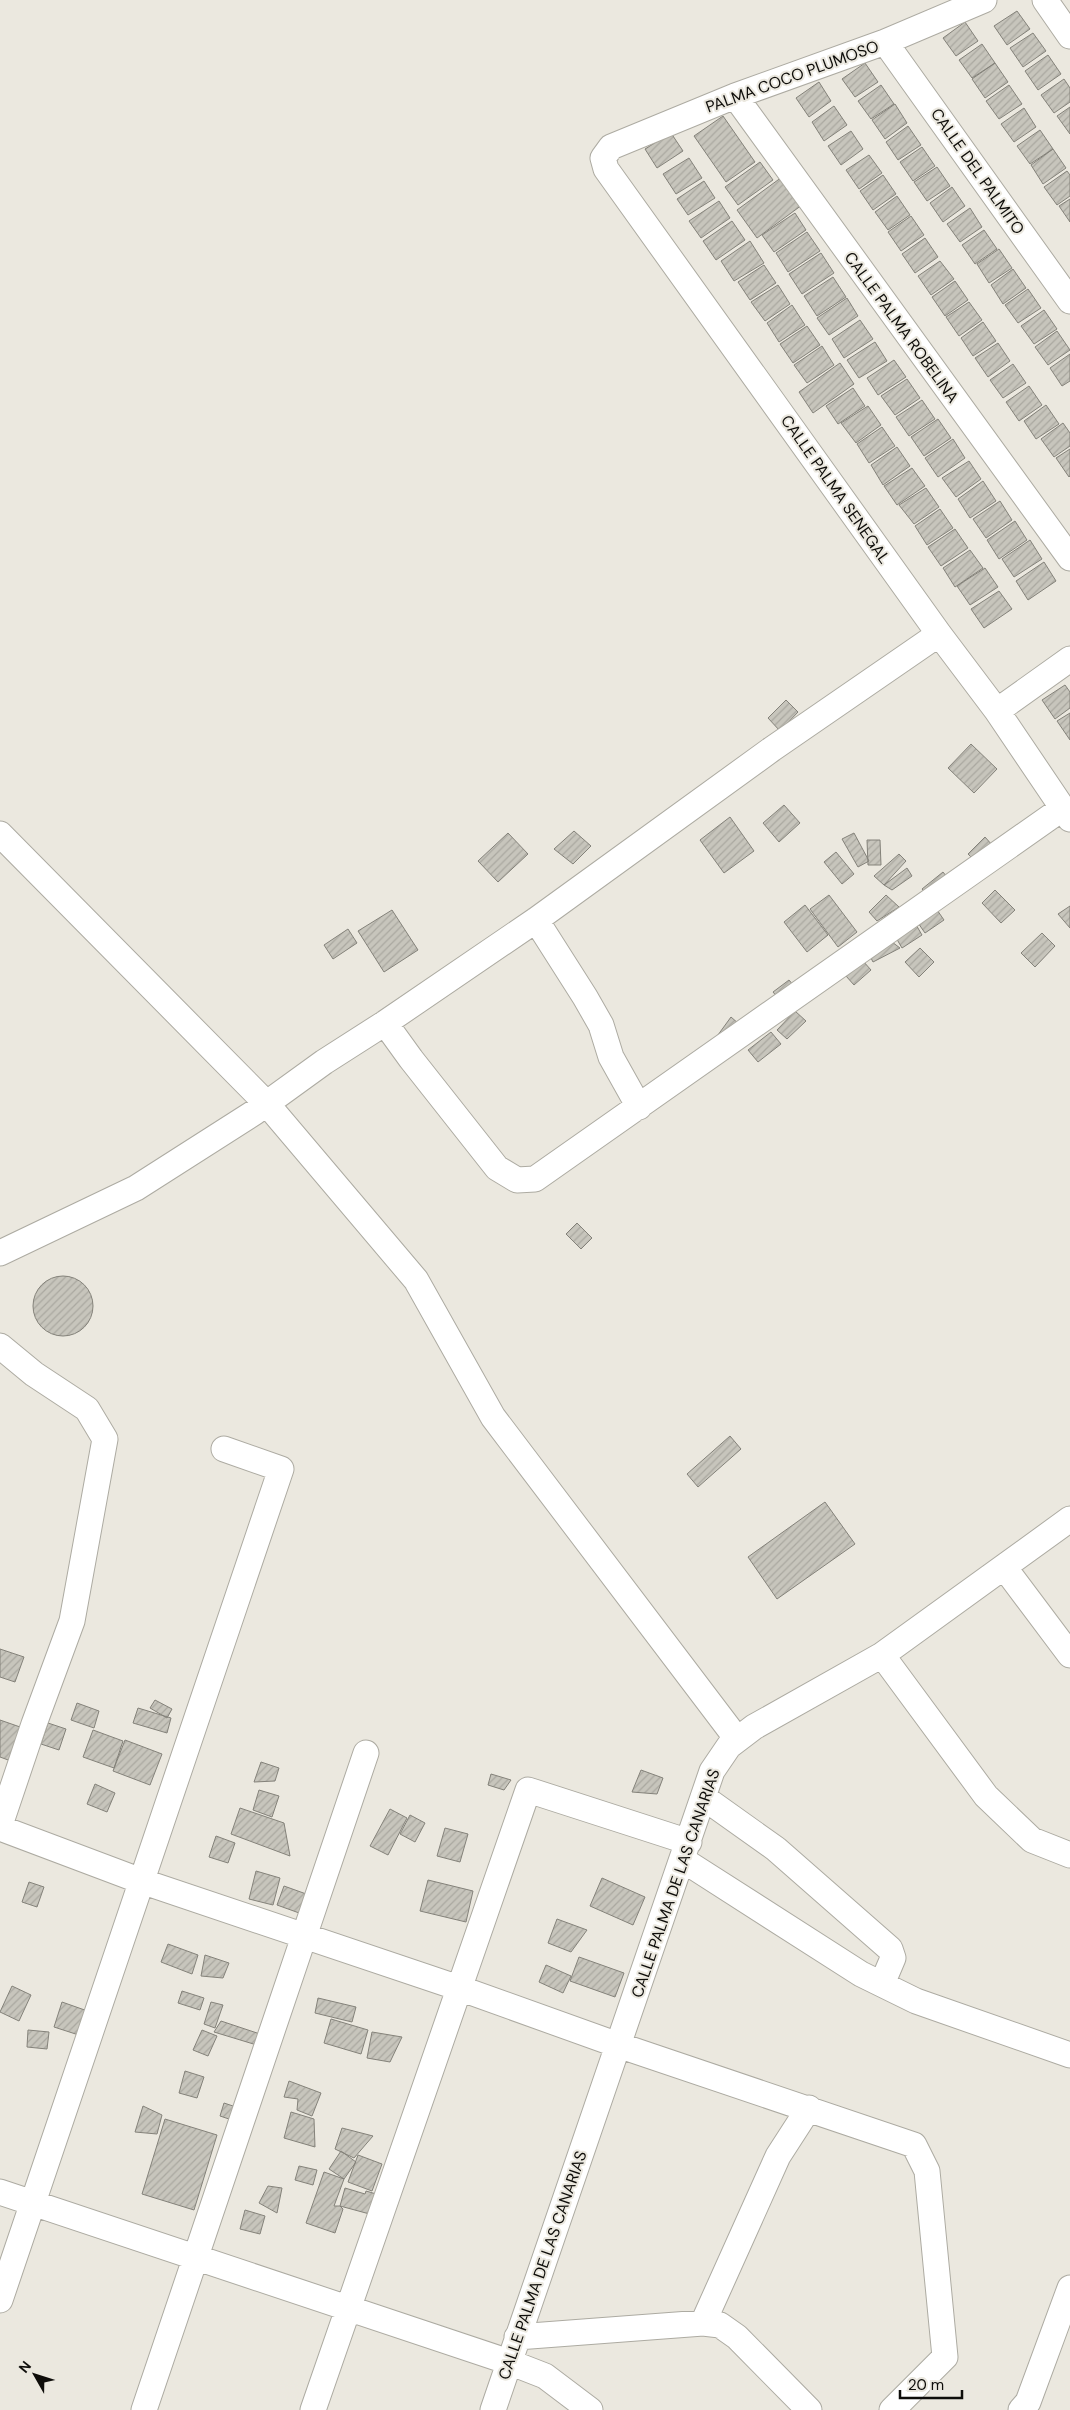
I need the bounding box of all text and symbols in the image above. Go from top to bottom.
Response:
street label: PALMA COCO PLUMOSO [703,35,881,118]
street label: CALLE DEL PALMITO [926,104,1029,239]
street label: CALLE PALMA ROBELINA [840,248,964,407]
street label: CALLE PALMA SENEGAL [776,411,895,568]
street label: CALLE PALMA DE LAS CANARIAS [626,1766,725,2000]
street label: CALLE PALMA DE LAS CANARIAS [493,2148,592,2382]
north arrow [10,2350,60,2400]
text: N [15,2357,35,2376]
scale bar [900,2368,962,2400]
text: 20 m [908,2375,944,2395]

